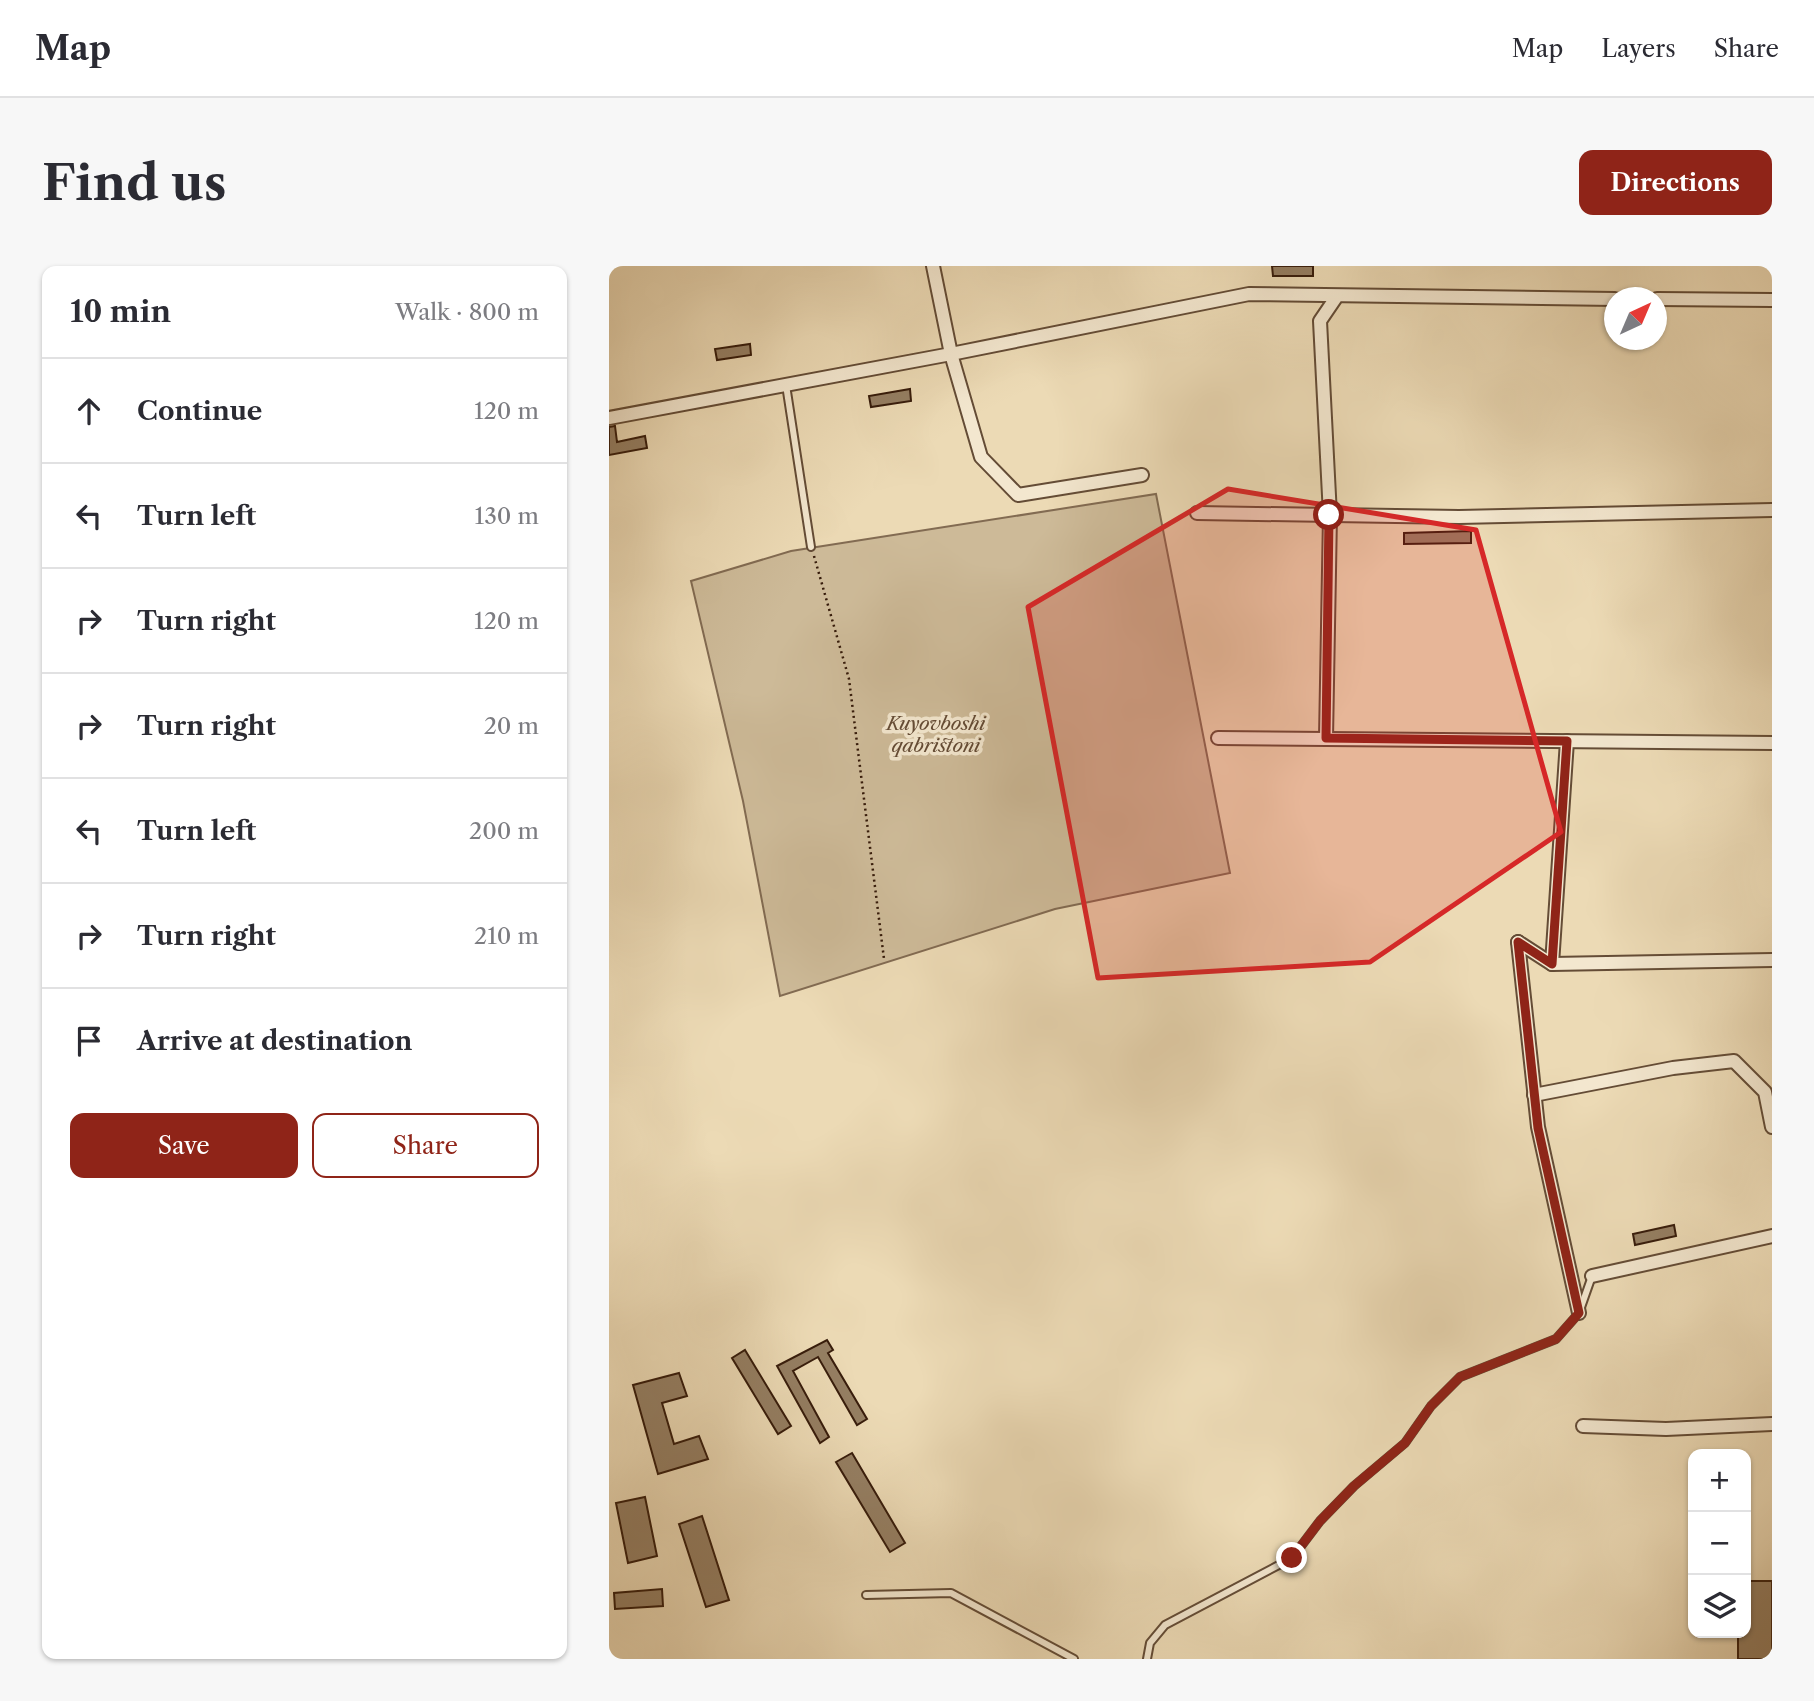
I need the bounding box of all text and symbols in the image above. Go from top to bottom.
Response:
text: Map [35,28,111,69]
text: Map [1512,34,1563,63]
text: Layers [1601,34,1676,63]
text: Share [1714,34,1779,63]
button: Directions [1579,150,1772,215]
text: Find us [42,152,226,213]
north arrow [1604,287,1667,350]
text: 10 min [70,293,171,330]
text: Walk · 800 m [395,298,539,326]
icon: ahead [70,392,108,430]
text: Continue [137,395,262,427]
text: 120 m [474,397,539,425]
icon: left [70,497,108,535]
route start [1313,499,1344,530]
text: Turn left [137,500,256,532]
text: 130 m [475,502,539,530]
icon: right [70,602,108,640]
text: Turn right [137,605,276,637]
text: 120 m [474,607,539,635]
icon: right [70,707,108,745]
text: Turn right [137,710,276,742]
text: 20 m [484,712,539,740]
park label: Kuyovboshi qabristoni [885,712,986,757]
icon: left [70,812,108,850]
text: Turn left [137,815,256,847]
text: 200 m [469,817,539,845]
icon: right [70,917,108,955]
text: Turn right [137,920,276,952]
text: 210 m [474,922,539,950]
icon: arrive [70,1022,108,1060]
text: Arrive at destination [137,1025,412,1057]
button: Save [70,1113,298,1178]
button: Share [312,1113,539,1178]
map controls [1688,1449,1751,1638]
button: + [1688,1449,1751,1512]
button: − [1688,1512,1751,1575]
route end [1276,1542,1307,1573]
button: layers [1688,1575,1751,1638]

